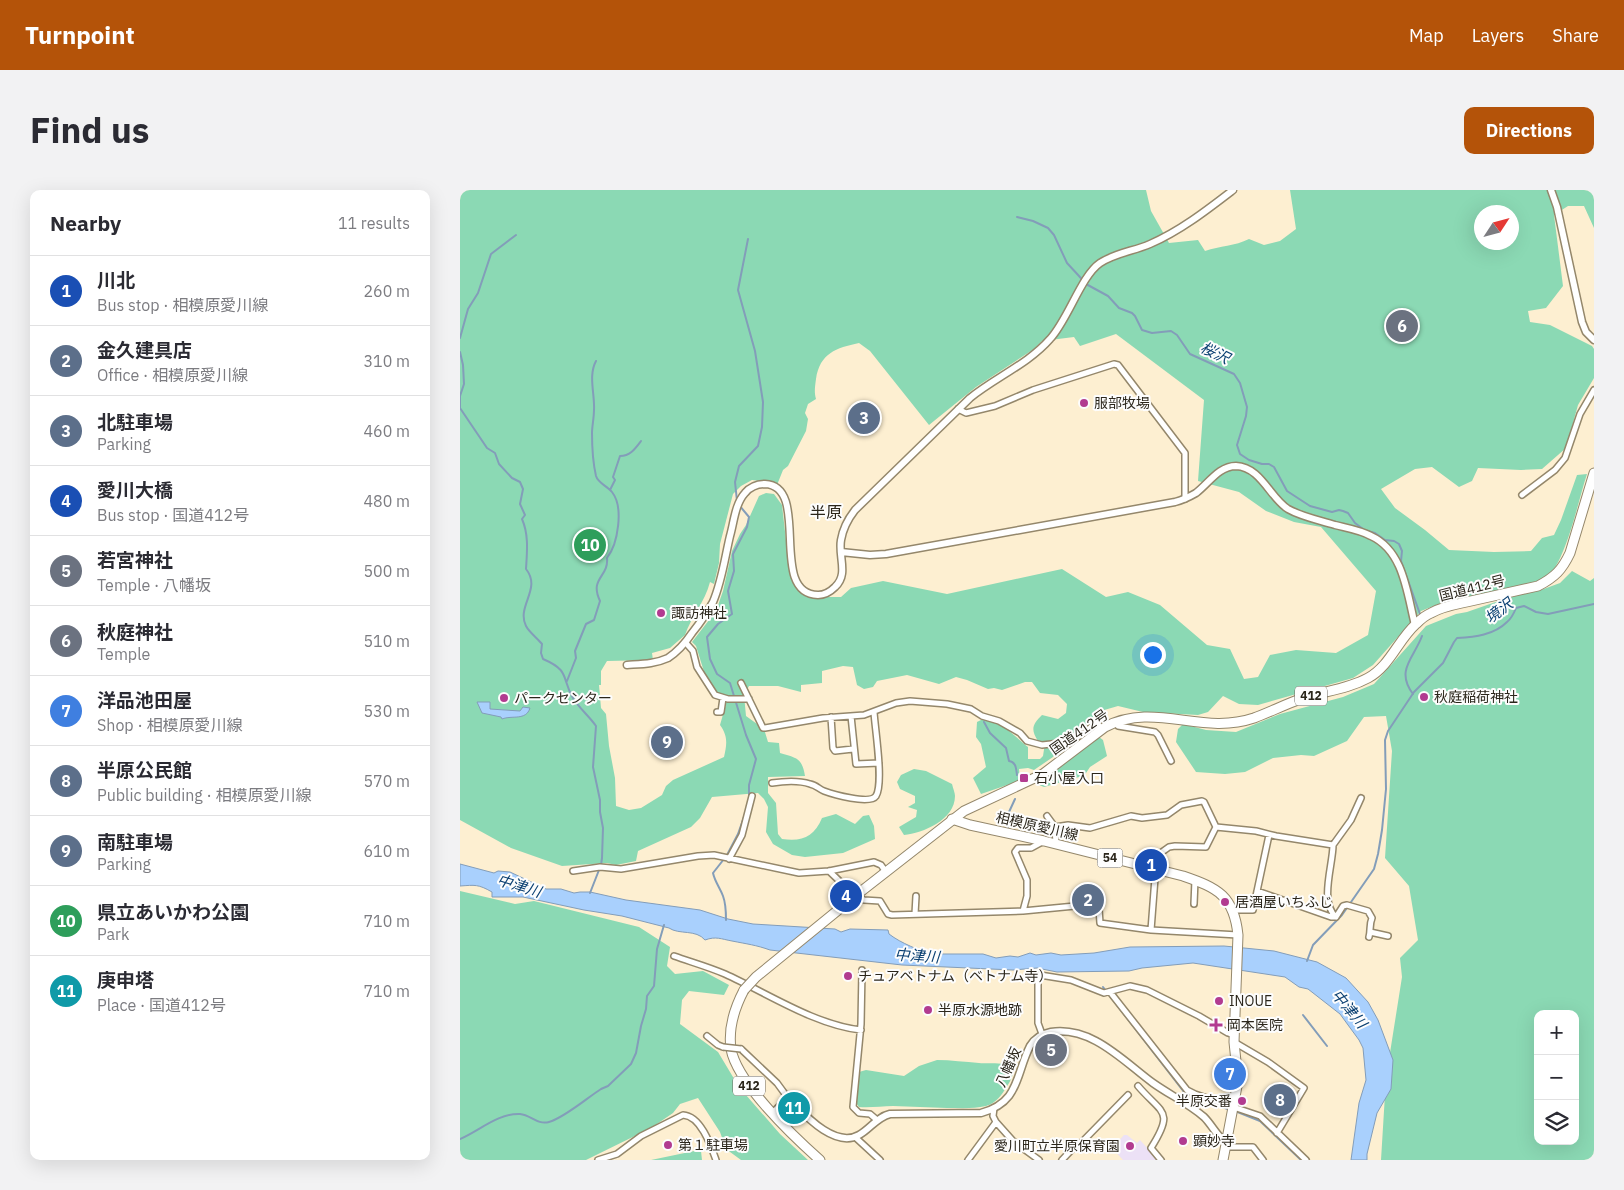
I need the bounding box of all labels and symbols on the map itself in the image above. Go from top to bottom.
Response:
north arrow [1474,205,1519,250]
pin: 6 [1386,307,1418,345]
water label: 桜沢 [1198,337,1235,369]
place label: 服部牧場 [1094,394,1150,412]
marker: 服部牧場 [1078,397,1090,409]
pin: 3 [848,399,880,437]
district label: 半原 [810,502,842,522]
pin: 10 [574,526,606,564]
street label: 国道412号 [1437,571,1507,605]
water label: 境沢 [1481,593,1518,627]
place label: 諏訪神社 [671,604,727,622]
marker: 諏訪神社 [655,607,667,619]
your location [1140,642,1166,668]
road number: 412 [1295,686,1327,706]
place label: 秋庭稲荷神社 [1434,688,1518,706]
place label: パークセンター [514,689,612,707]
marker: 秋庭稲荷神社 [1418,691,1430,703]
marker: パークセンター [498,692,510,704]
street label: 国道412号 [1046,705,1112,759]
pin: 9 [651,723,683,761]
place label: 石小屋入口 [1034,769,1104,787]
marker: 石小屋入口 [1018,772,1030,784]
street label: 相模原愛川線 [994,808,1080,844]
pin: 1 [1135,846,1167,884]
road number: 54 [1098,848,1122,868]
water label: 中津川 [495,870,545,902]
pin: 4 [830,877,862,915]
pin: 2 [1072,881,1104,919]
place label: 居酒屋いちふじ [1235,893,1333,911]
marker: 居酒屋いちふじ [1219,896,1231,908]
water label: 中津川 [894,944,942,967]
place label: チュアベトナム（ベトナム寺） [858,967,1053,985]
marker: チュアベトナム（ベトナム寺） [842,970,854,982]
water label: 中津川 [1328,985,1372,1034]
place label: INOUE [1229,992,1272,1010]
marker: INOUE [1213,995,1225,1007]
place label: 半原水源地跡 [938,1001,1022,1019]
marker: 半原水源地跡 [922,1004,934,1016]
place label: 岡本医院 [1227,1016,1283,1034]
marker: 岡本医院 [1209,1018,1223,1032]
pin: 5 [1035,1031,1067,1069]
street label: 八幡坂 [991,1044,1025,1090]
pin: 7 [1214,1055,1246,1093]
road number: 412 [733,1076,765,1096]
pin: 8 [1264,1081,1296,1119]
pin: 11 [778,1089,810,1127]
place label: 半原交番 [1176,1092,1232,1110]
marker: 半原交番 [1236,1095,1248,1107]
place label: 顕妙寺 [1193,1132,1235,1150]
marker: 顕妙寺 [1177,1135,1189,1147]
place label: 第１駐車場 [678,1136,748,1154]
place label: 愛川町立半原保育園 [994,1137,1120,1155]
marker: 第１駐車場 [662,1139,674,1151]
marker: 愛川町立半原保育園 [1124,1140,1136,1152]

